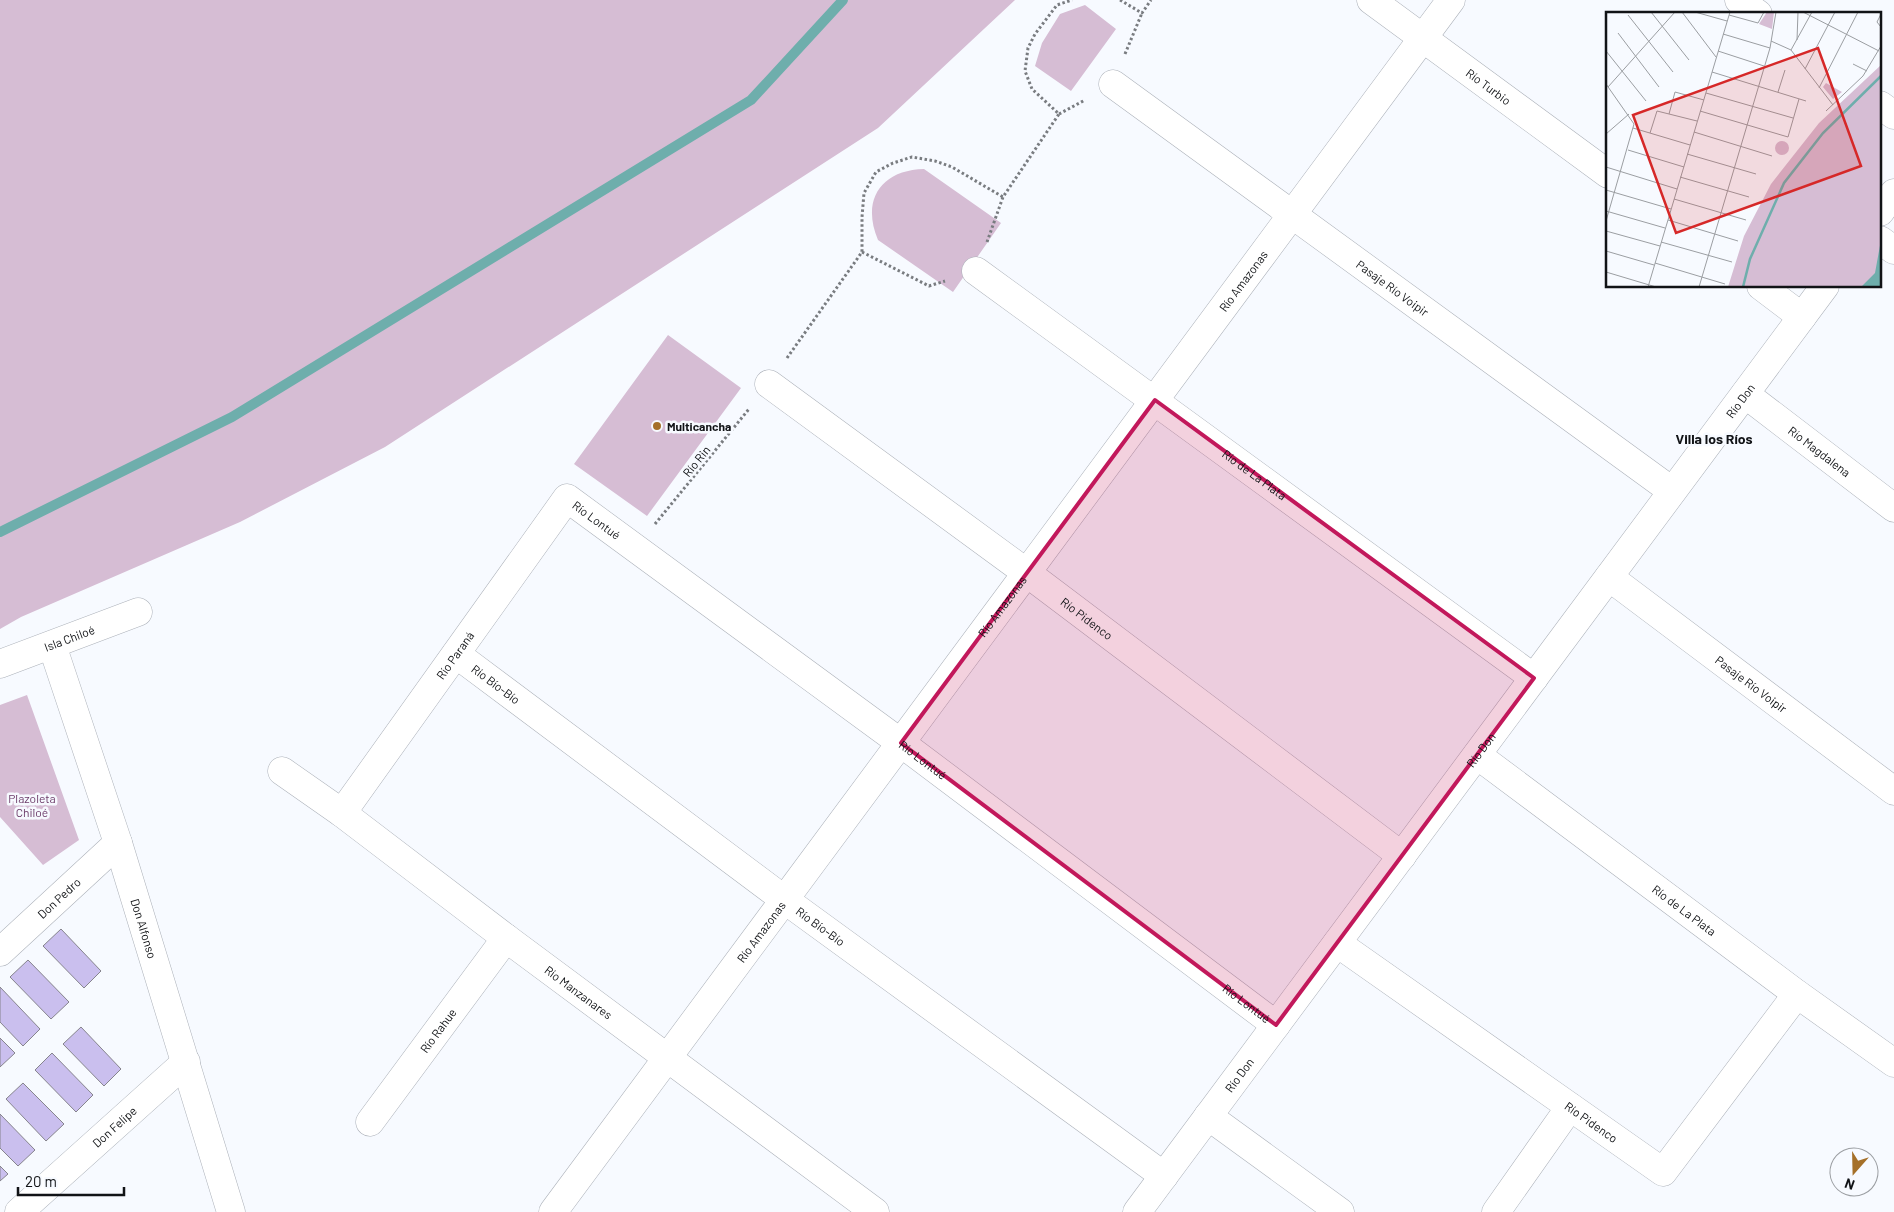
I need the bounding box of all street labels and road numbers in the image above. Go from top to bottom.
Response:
street label: Río Turbio [1464,65,1514,107]
street label: Río Amazonas [1216,247,1270,314]
street label: Pasaje Río Voipir [1354,257,1432,319]
street label: Río Don [1723,381,1757,420]
street label: Río Magdalena [1786,423,1853,479]
street label: Río Rin [679,443,713,479]
street label: Río de La Plata [1220,446,1290,502]
street label: Río Lontué [570,498,623,542]
street label: Río Amazonas [975,573,1029,639]
street label: Río Pidenco [1058,594,1116,642]
street label: Isla Chiloé [42,622,96,654]
street label: Río Paraná [433,629,476,682]
street label: Pasaje Río Voipir [1713,652,1790,716]
street label: Río Bío-Bío [469,661,523,707]
street label: Río Don [1463,730,1498,770]
street label: Río Lontué [897,737,950,782]
street label: Don Pedro [34,874,83,921]
street label: Río de La Plata [1650,882,1719,938]
street label: Don Alfonso [128,897,160,960]
street label: Río Amazonas [734,898,788,965]
street label: Río Bío-Bío [794,904,848,948]
street label: Río Manzanares [542,962,615,1022]
street label: Río Lontué [1220,981,1273,1025]
street label: Río Rahue [417,1005,459,1055]
street label: Río Don [1222,1055,1256,1095]
street label: Río Pidenco [1562,1098,1621,1145]
street label: Don Felipe [89,1103,139,1150]

